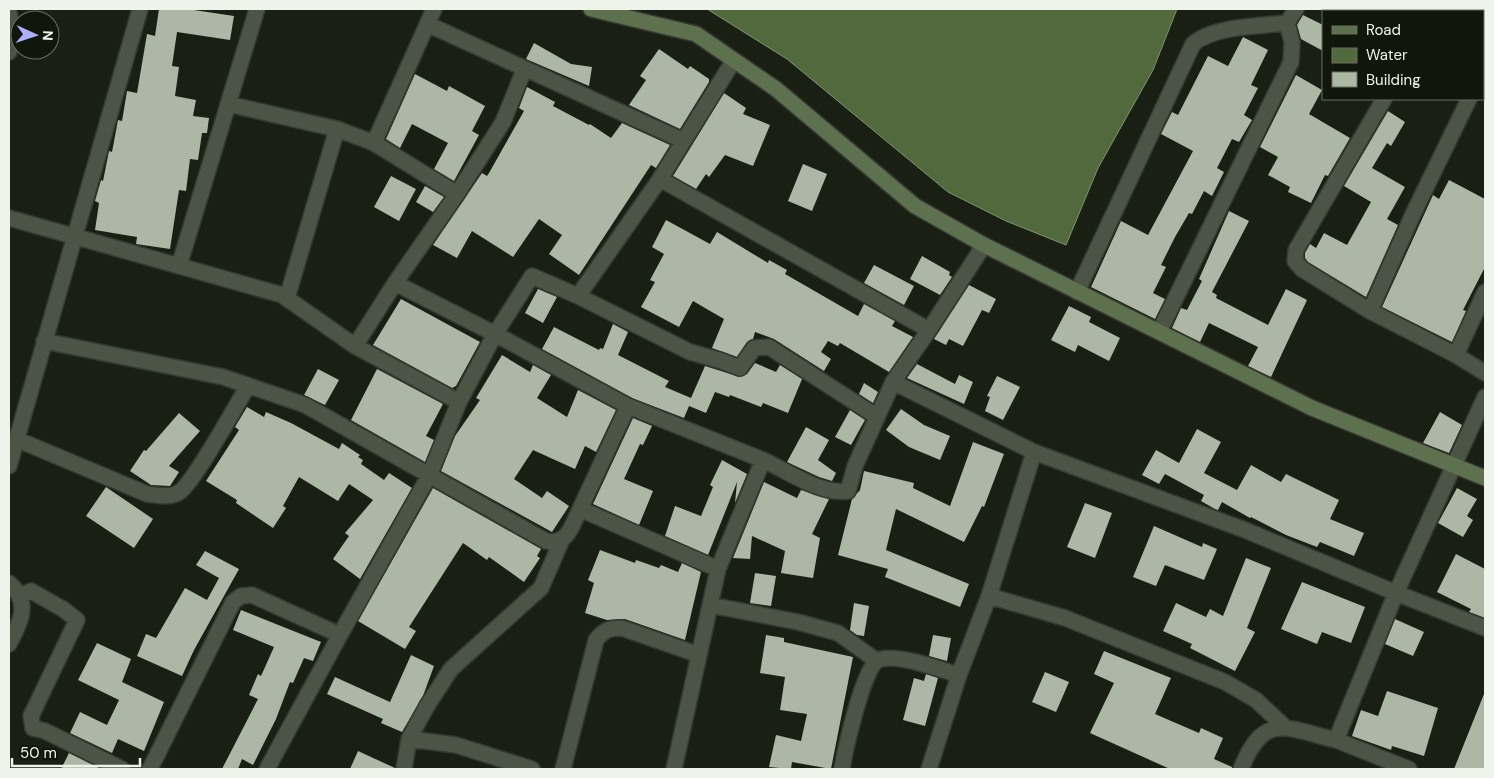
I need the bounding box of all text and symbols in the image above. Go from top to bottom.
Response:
north arrow [10,10,60,60]
legend [1322,10,1484,100]
text: Road [1366,20,1401,40]
text: N [39,30,57,41]
text: Water [1366,45,1408,65]
text: Building [1366,70,1421,90]
scale bar [12,736,140,768]
text: 50 m [20,743,57,763]

